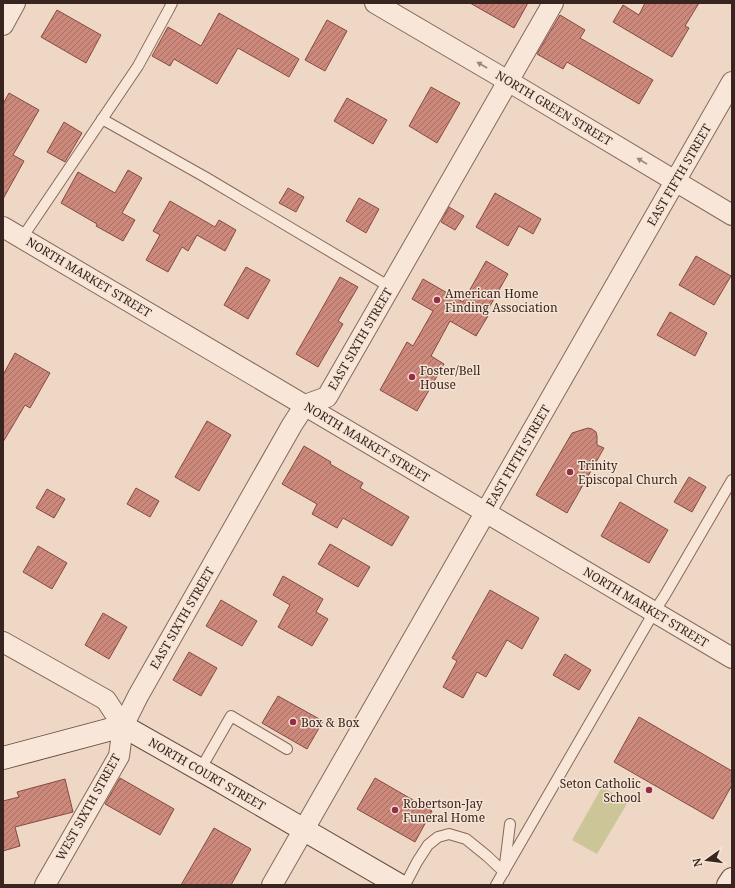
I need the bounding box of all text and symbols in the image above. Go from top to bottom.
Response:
one-way arrow [476,62,488,69]
street label: NORTH GREEN STREET [493,66,616,150]
street label: EAST FIFTH STREET [643,120,715,229]
one-way arrow [636,158,647,165]
street label: NORTH MARKET STREET [23,233,155,322]
street label: EAST SIXTH STREET [324,284,397,393]
place label: American Home Finding Association [445,285,558,316]
marker: American Home Finding Association [432,295,442,305]
place label: Foster/Bell House [420,362,481,393]
marker: Foster/Bell House [407,372,417,382]
street label: NORTH MARKET STREET [301,398,433,487]
street label: EAST FIFTH STREET [482,401,554,510]
place label: Trinity Episcopal Church [578,457,678,488]
marker: Trinity Episcopal Church [565,467,575,477]
street label: EAST SIXTH STREET [146,563,219,672]
street label: NORTH MARKET STREET [580,563,712,652]
place label: Box & Box [301,714,360,731]
marker: Box & Box [288,717,298,727]
street label: NORTH COURT STREET [145,734,269,815]
street label: WEST SIXTH STREET [52,750,125,863]
place label: Seton Catholic School [560,775,641,806]
marker: Seton Catholic School [644,785,654,795]
place label: Robertson-Jay Funeral Home [403,795,485,826]
marker: Robertson-Jay Funeral Home [390,805,400,815]
north arrow [687,840,727,880]
text: N [688,856,705,869]

